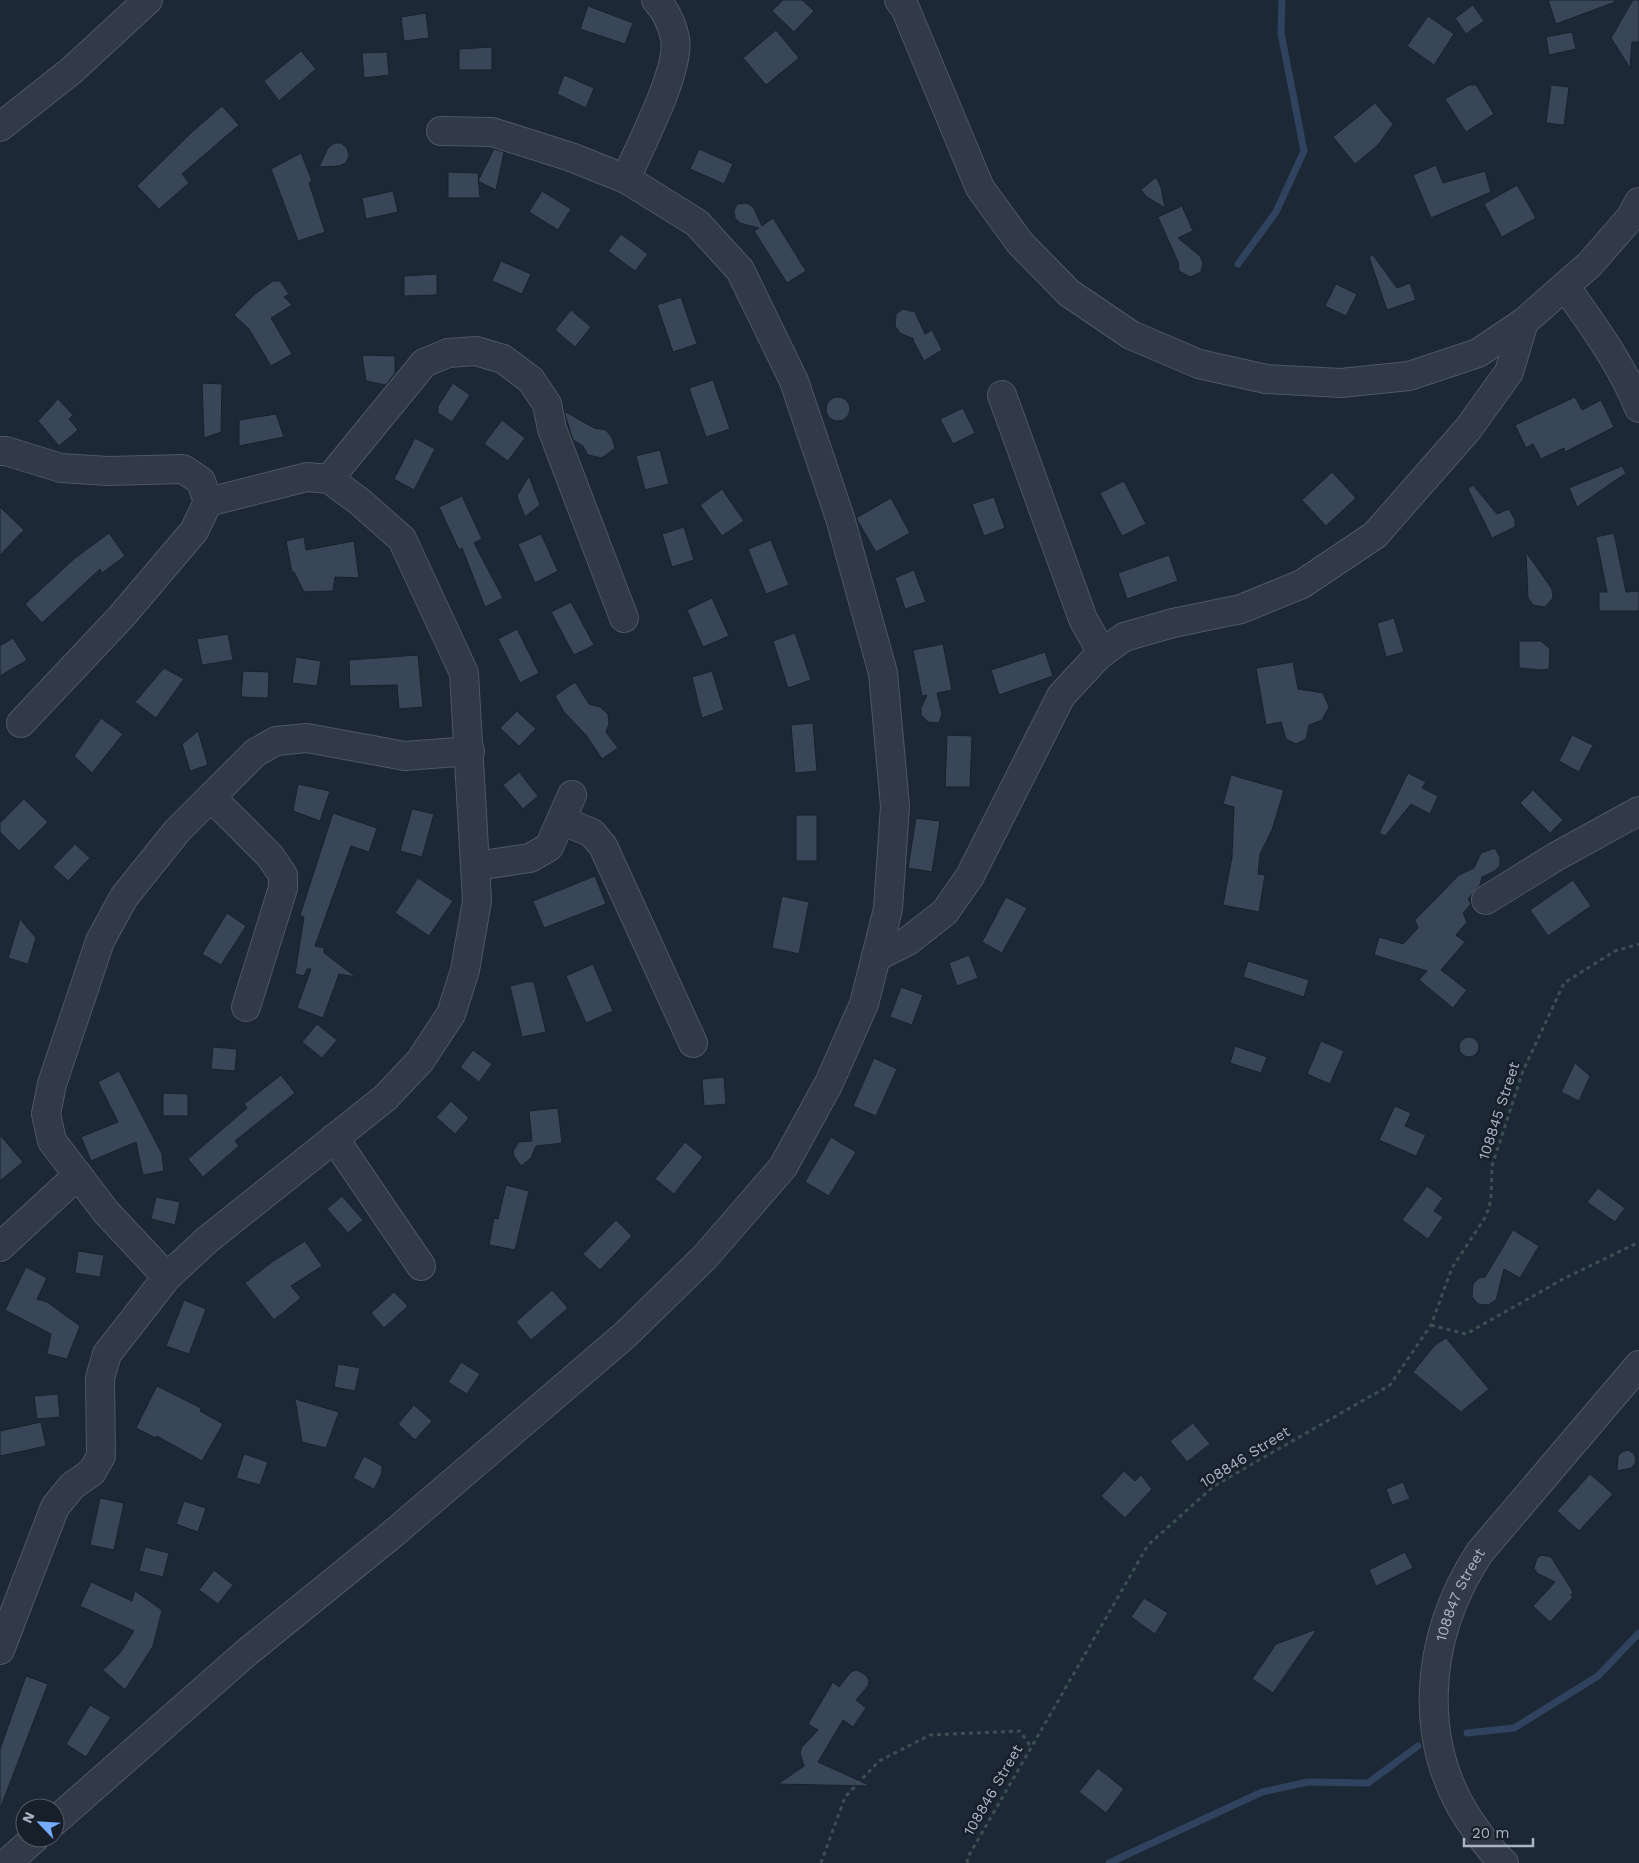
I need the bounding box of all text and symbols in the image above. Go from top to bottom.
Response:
street label: 108845 Street [1475,1059,1524,1162]
street label: 108846 Street [1197,1422,1294,1492]
street label: 108847 Street [1432,1544,1489,1643]
street label: 108846 Street [960,1741,1027,1839]
north arrow [15,1798,65,1848]
text: N [19,1809,38,1826]
scale bar [1464,1816,1533,1848]
text: 20 m [1472,1824,1510,1842]

